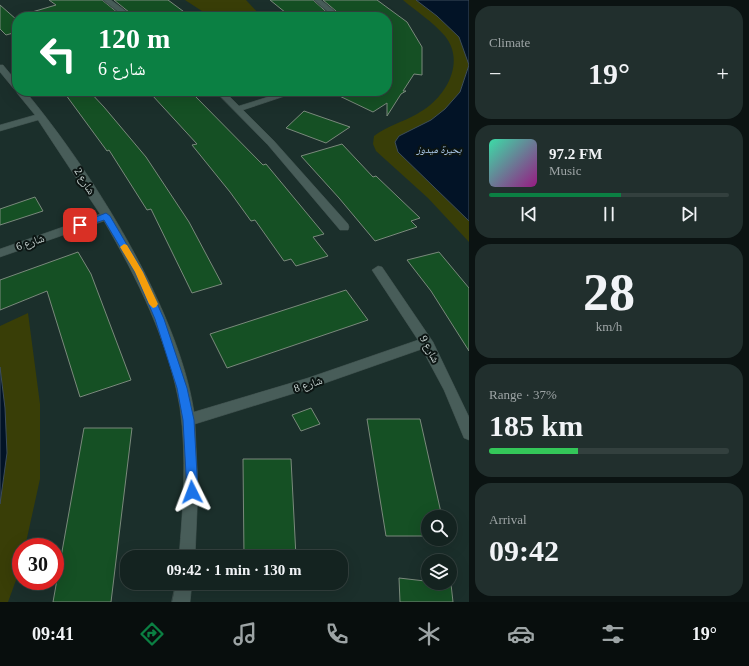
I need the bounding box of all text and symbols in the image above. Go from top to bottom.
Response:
text: 120 m [98,23,170,54]
icon: left [32,28,84,80]
text: Climate [489,35,530,50]
text: 19° [588,57,630,90]
text: شارع 6 [98,59,146,79]
text: − [489,61,501,86]
text: + [717,61,729,86]
water label: بحيرة ميدوز [415,144,462,156]
text: 97.2 FM [549,146,602,162]
text: Music [549,163,582,178]
street label: شارع 2 [71,165,98,197]
icon: previous [518,203,540,225]
icon: pause [598,203,620,225]
icon: next [678,203,700,225]
pin [63,208,97,242]
icon: arrive [69,214,91,236]
street label: شارع 6 [14,232,46,253]
text: 28 [583,264,635,321]
text: km/h [596,319,622,334]
street label: شارع 9 [417,333,442,365]
street label: شارع 8 [292,374,324,395]
text: Range · 37% [489,387,557,402]
text: 185 km [489,409,583,442]
position arrow [171,471,213,513]
map controls [421,510,457,590]
button: search [421,510,457,546]
text: Arrival [489,512,527,527]
text: 09:42 [489,534,559,567]
speed limit sign: 30 [12,538,64,590]
button: layers [421,554,457,590]
text: 09:42 · 1 min · 130 m [167,562,302,578]
icon: directions [138,620,166,648]
icon: music [231,620,259,648]
icon: phone [323,620,351,648]
icon: climate [415,620,443,648]
icon: car [507,620,535,648]
icon: filters [599,620,627,648]
text: 09:41 [32,624,74,644]
text: 19° [692,624,717,644]

